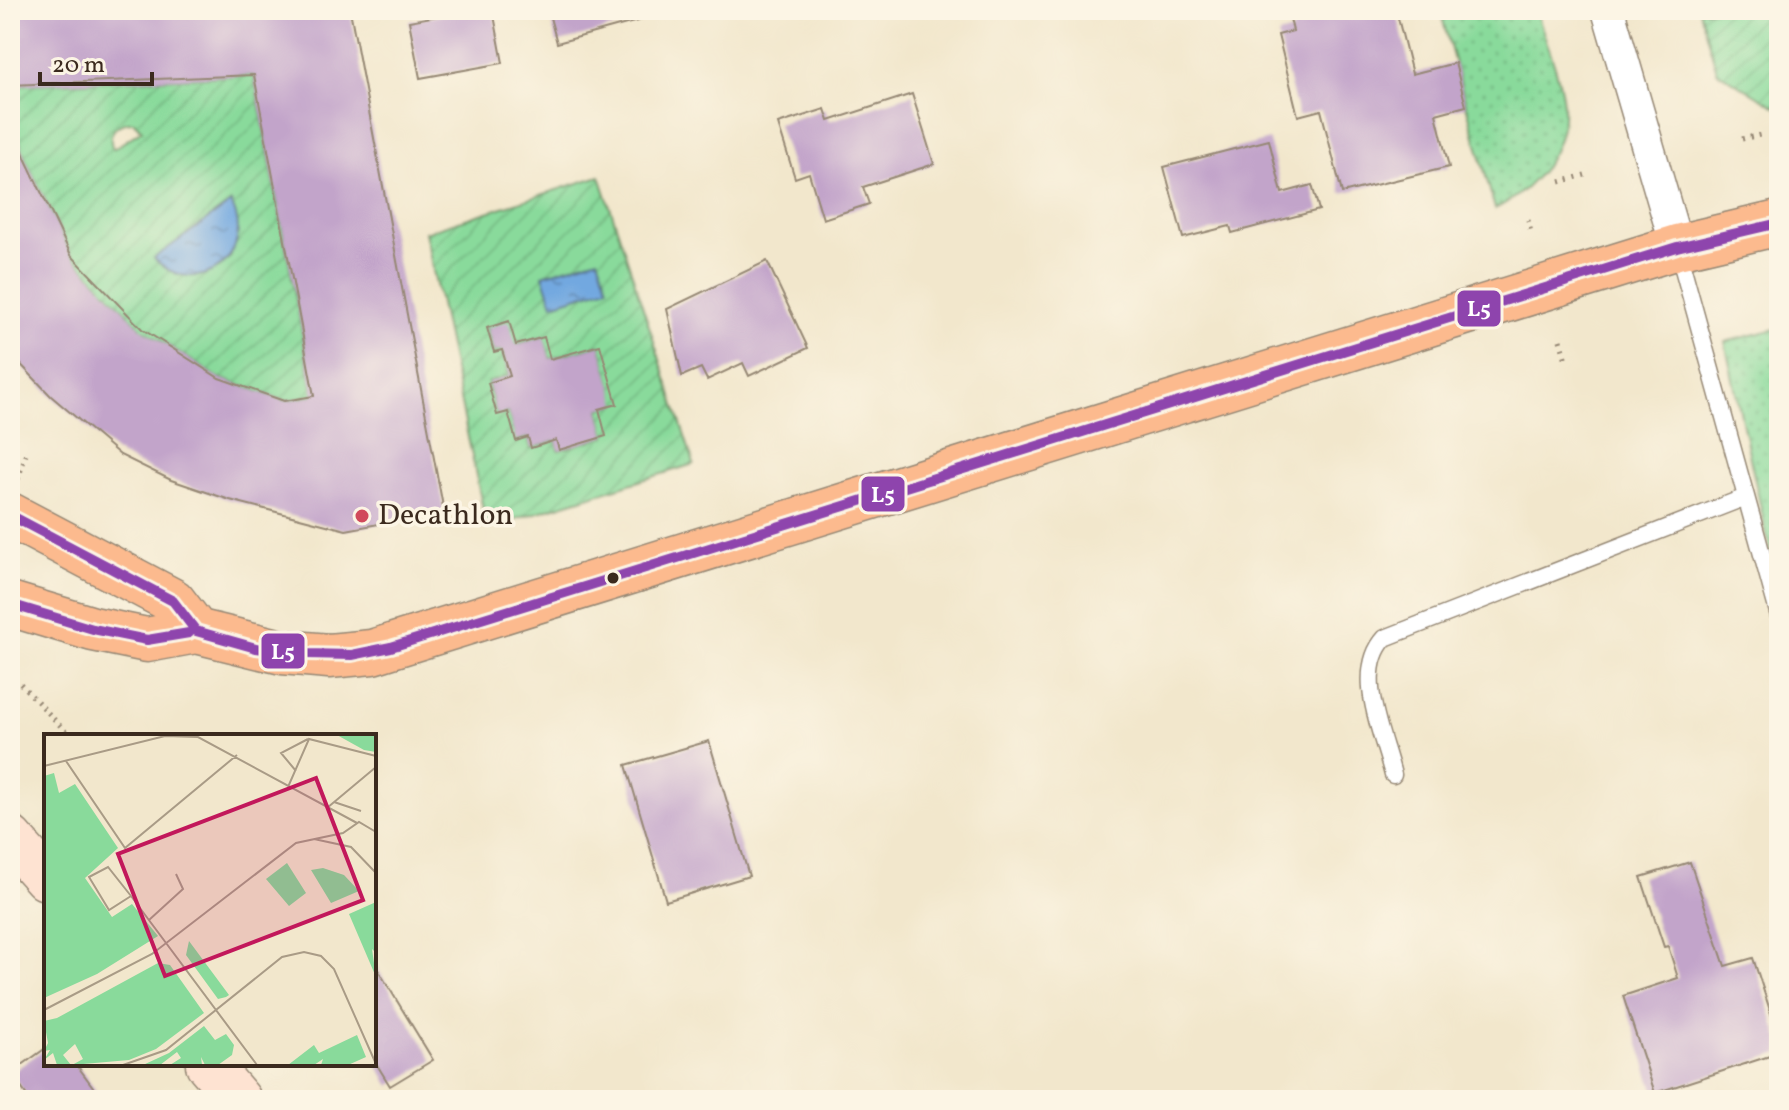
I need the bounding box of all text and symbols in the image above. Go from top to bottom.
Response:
scale bar [40,36,152,86]
text: 20 m [52,49,105,83]
line badge: L5 [1456,289,1502,328]
text: L5 [1467,295,1491,326]
line badge: L5 [860,475,906,513]
text: L5 [871,481,895,512]
place label: Decathlon [378,495,513,537]
marker: Decathlon [353,507,371,525]
unlabelled marker [605,570,621,586]
line badge: L5 [260,632,306,670]
text: L5 [271,638,295,669]
inset map [44,734,376,1066]

